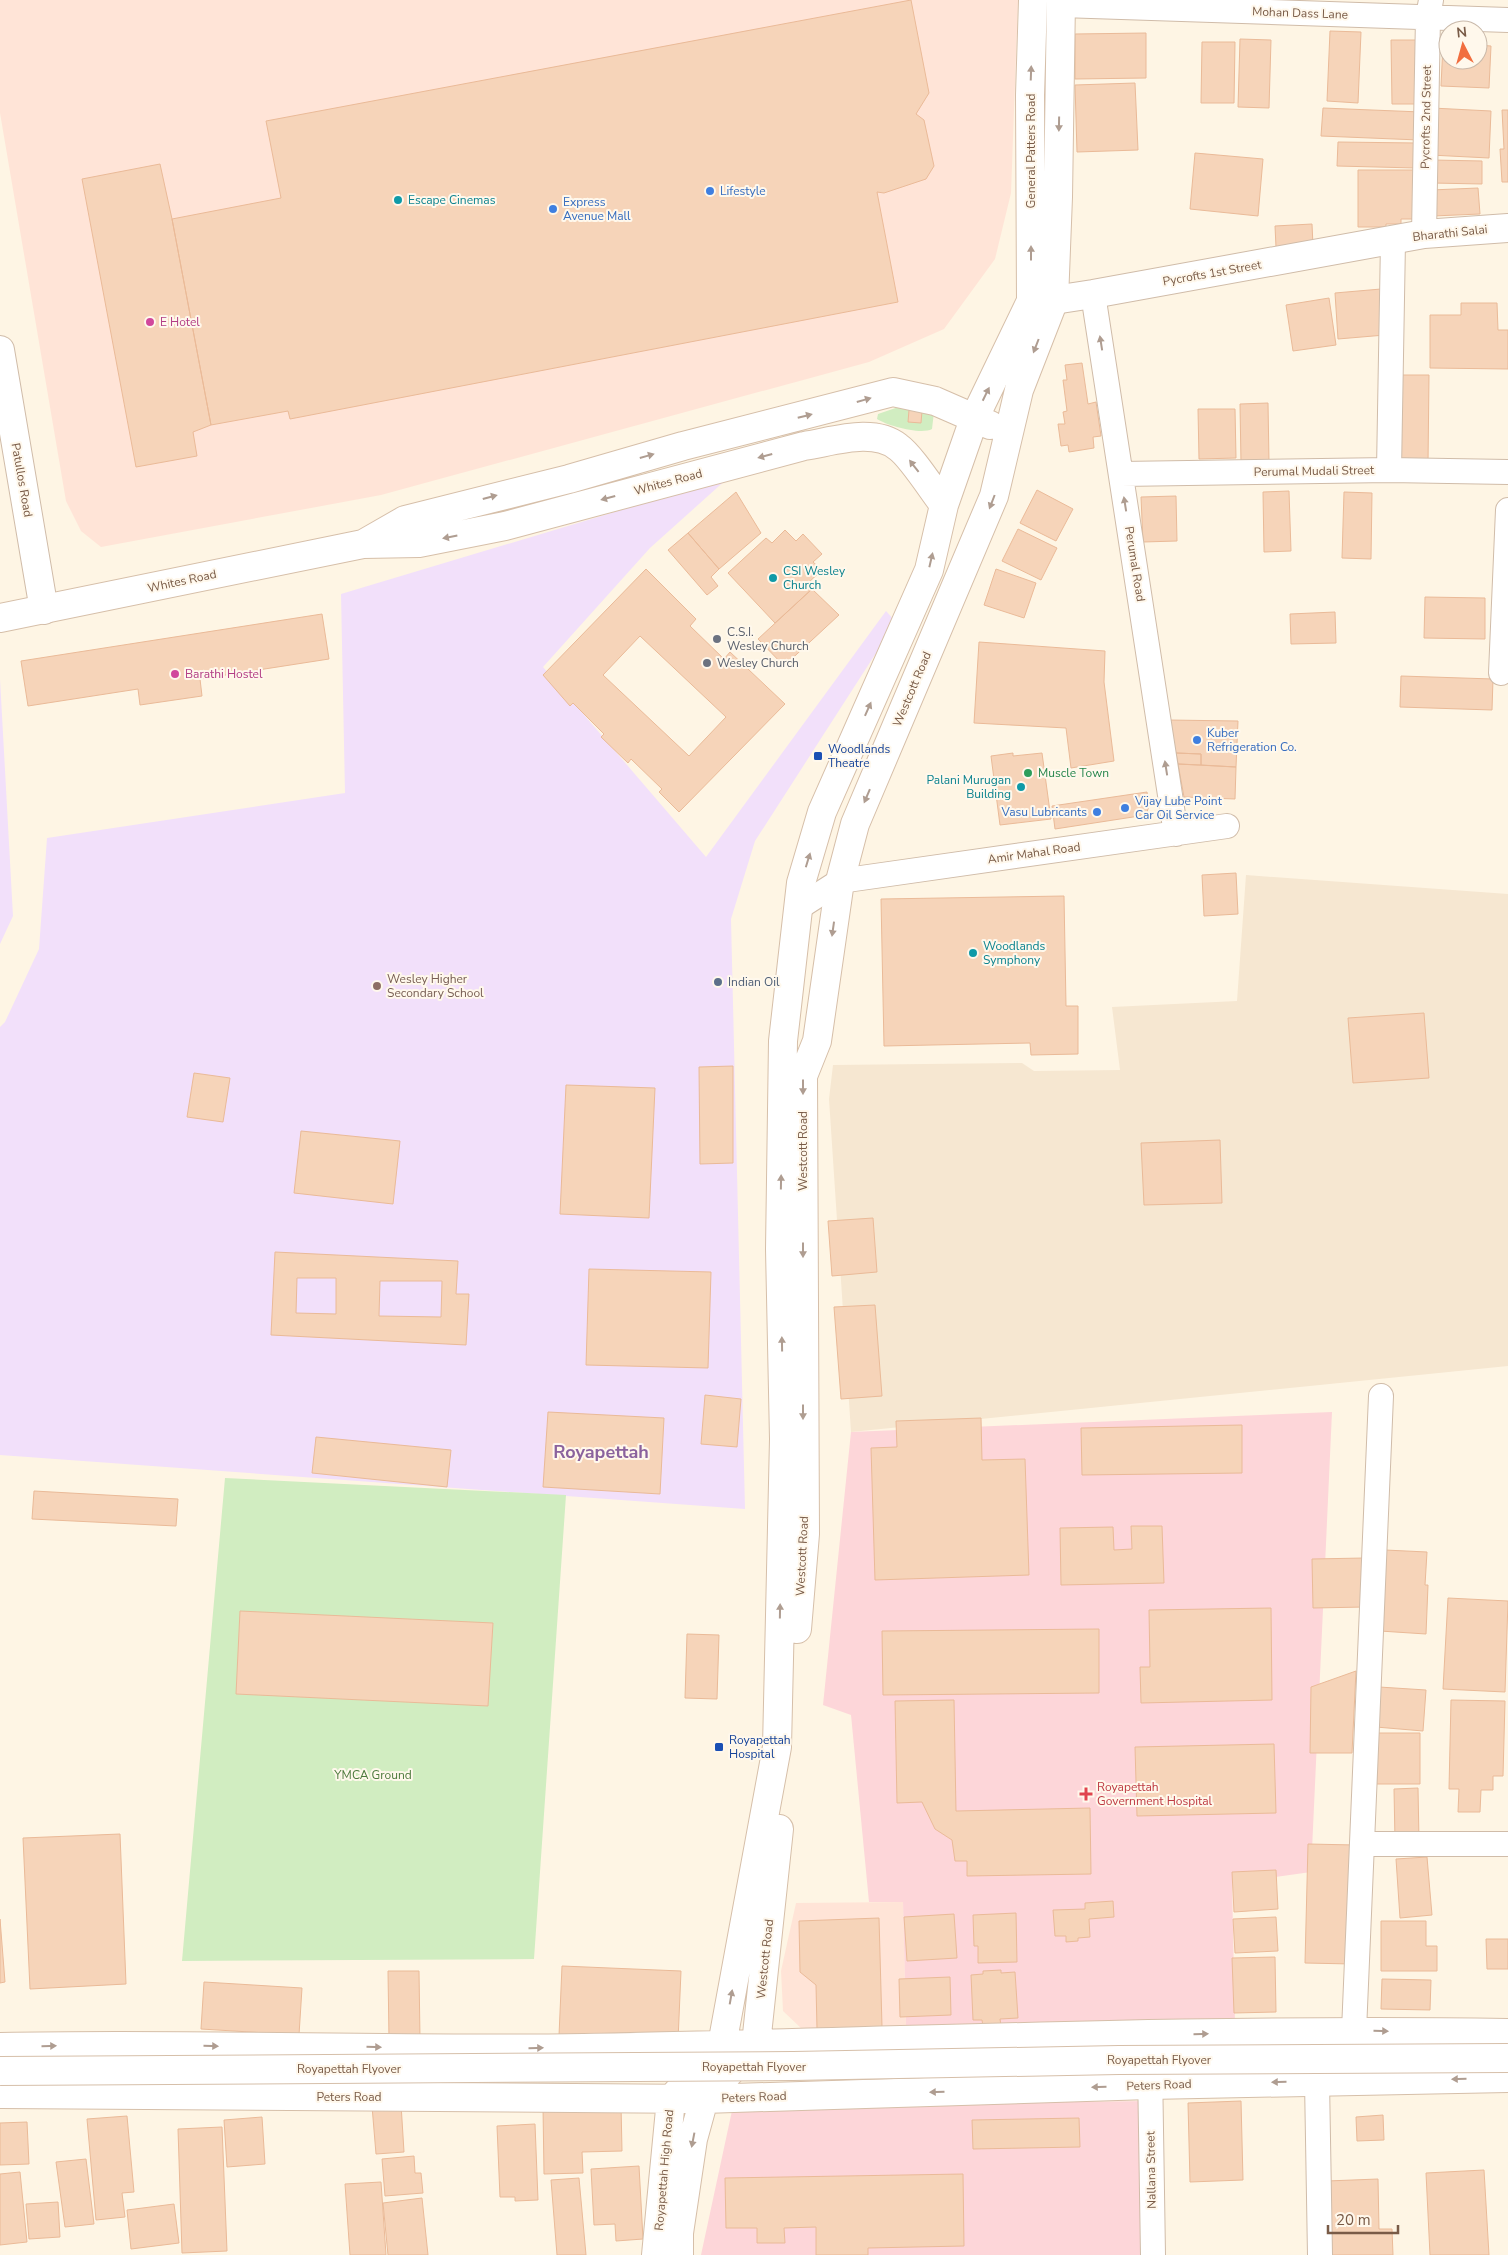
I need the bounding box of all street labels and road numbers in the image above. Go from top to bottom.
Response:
street label: Mohan Dass Lane [1252,3,1348,23]
street label: Pycrofts 2nd Street [1417,64,1435,169]
street label: General Patters Road [1023,94,1039,208]
street label: Bharathi Salai [1412,221,1488,245]
street label: Pycrofts 1st Street [1161,256,1263,290]
street label: Patullos Road [8,442,36,518]
street label: Perumal Mudali Street [1254,462,1375,480]
street label: Whites Road [632,465,704,499]
street label: Perumal Road [1121,525,1149,603]
street label: Whites Road [146,566,218,596]
street label: Westcott Road [889,649,935,729]
street label: Amir Mahal Road [987,839,1081,867]
street label: Westcott Road [795,1111,811,1191]
street label: Westcott Road [792,1516,812,1596]
street label: Westcott Road [753,1918,777,2000]
street label: Royapettah Flyover [1107,2052,1212,2068]
street label: Royapettah Flyover [702,2059,807,2075]
street label: Royapettah Flyover [297,2061,402,2077]
street label: Peters Road [1126,2076,1192,2094]
street label: Peters Road [721,2088,787,2106]
street label: Peters Road [316,2089,382,2105]
street label: Royapettah High Road [651,2109,677,2231]
street label: Nallana Street [1142,2130,1160,2209]

